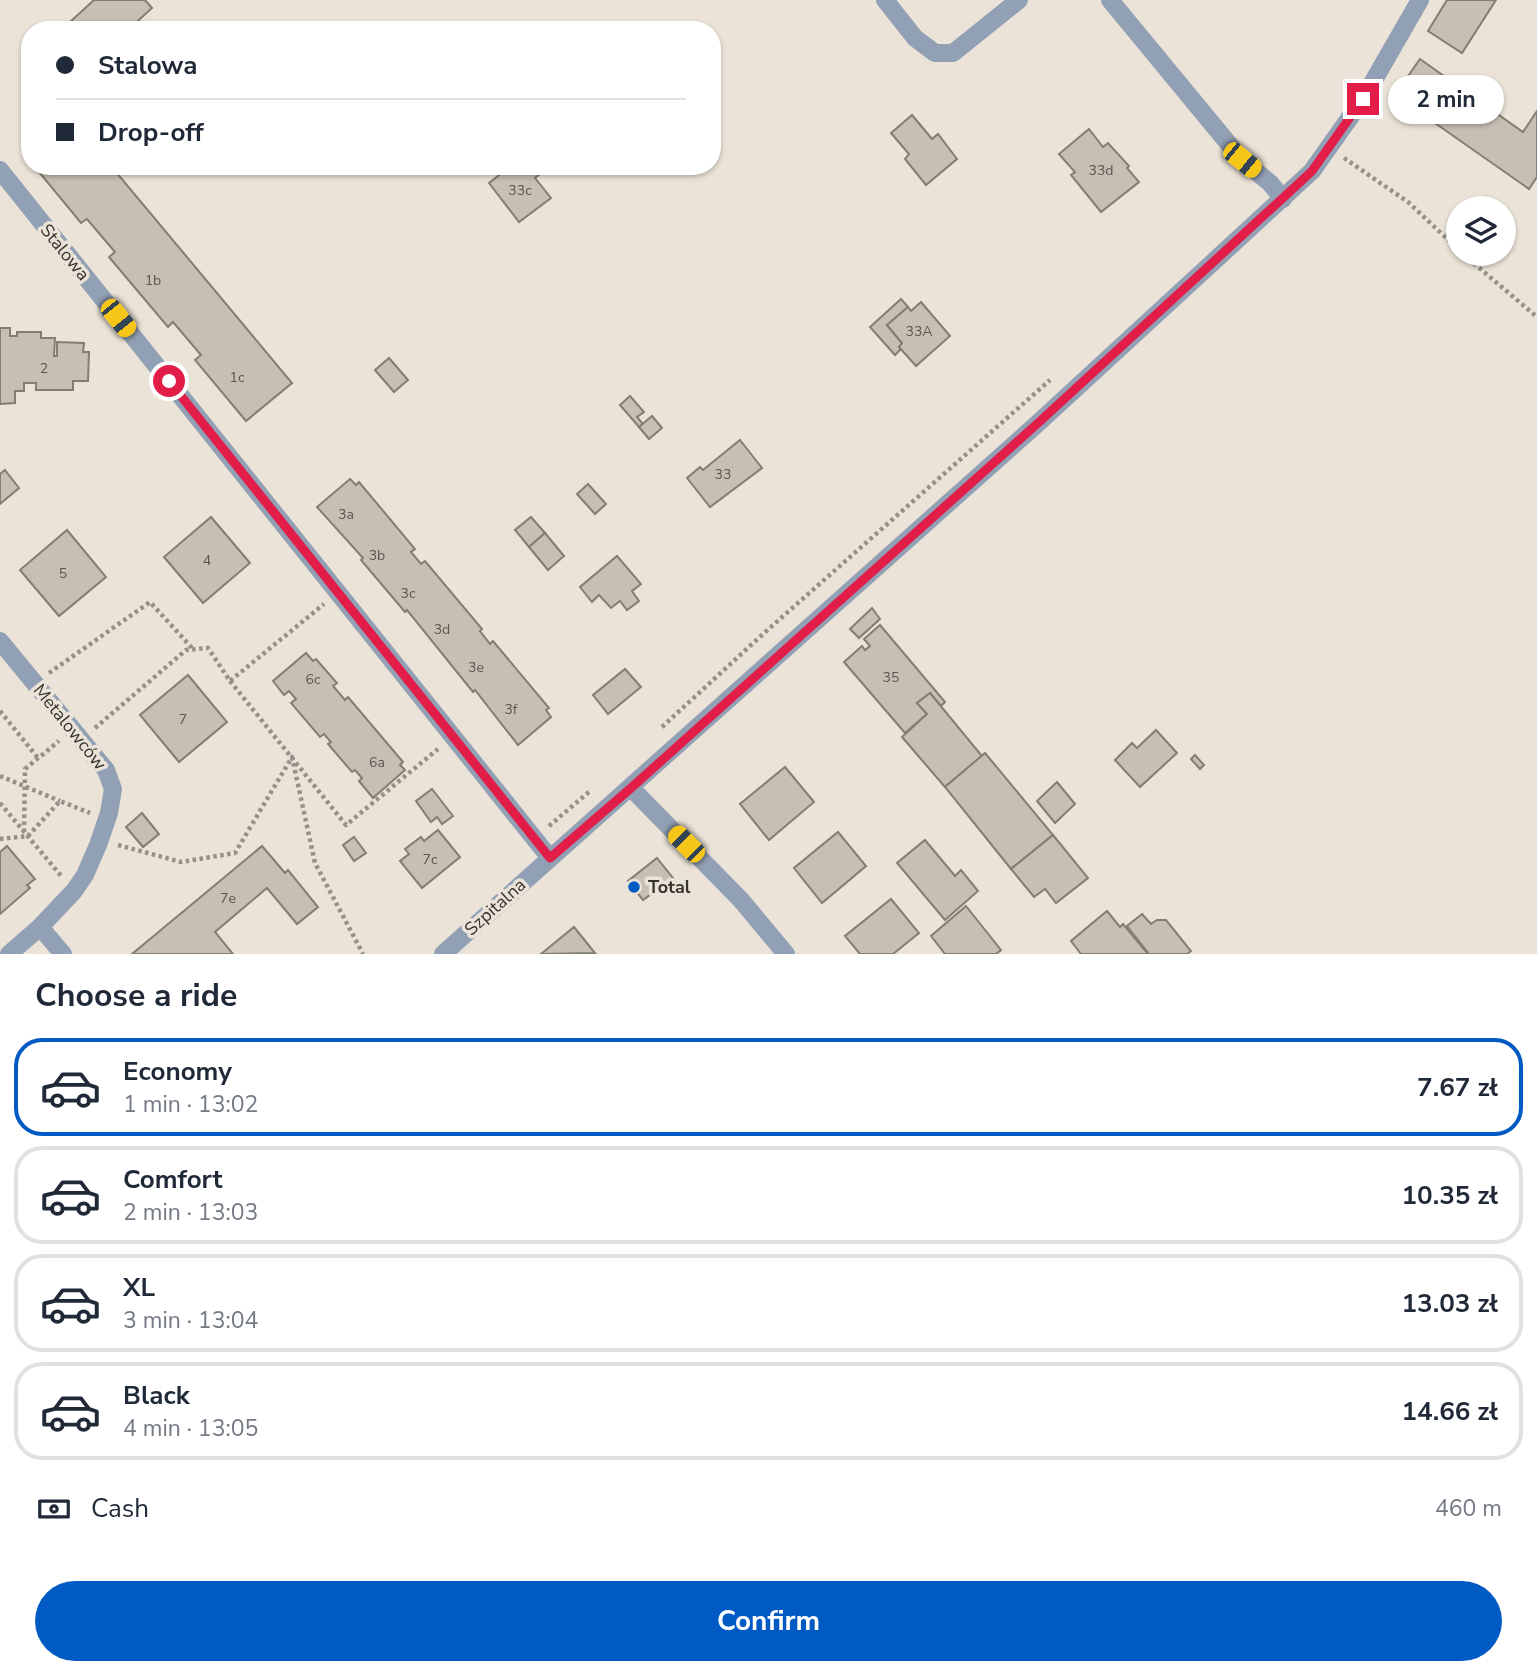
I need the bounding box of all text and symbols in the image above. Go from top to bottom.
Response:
text: Stalowa [98,48,198,83]
callout: 2 min [1388,74,1503,124]
route end [1347,83,1379,115]
text: 2 min [1416,84,1476,115]
text: Drop-off [98,115,204,150]
car [1220,139,1265,181]
house number: 33d [1089,161,1113,180]
house number: 33c [508,181,532,200]
map controls [1446,196,1516,266]
button: layers [1446,196,1516,266]
street label: Stalowa [35,219,95,285]
house number: 1b [145,271,161,290]
car [97,295,140,341]
house number: 33A [905,322,933,341]
house number: 2 [40,359,48,378]
route start [153,365,185,397]
house number: 1c [230,368,245,387]
house number: 33 [715,465,731,484]
house number: 3a [338,505,354,524]
house number: 3b [369,546,385,565]
house number: 4 [203,551,211,570]
house number: 5 [59,564,67,583]
house number: 3c [401,584,416,603]
house number: 3d [434,620,450,639]
house number: 3e [468,658,484,677]
house number: 35 [883,668,899,687]
house number: 6c [306,670,321,689]
street label: Metalowców [28,679,112,775]
house number: 3f [504,700,518,719]
house number: 7 [179,710,187,729]
house number: 6a [369,753,385,772]
car [664,822,709,866]
house number: 7c [423,850,438,869]
street label: Szpitalna [459,873,531,941]
place label: Total [648,875,691,899]
marker: Total [626,879,642,895]
house number: 7e [220,889,236,908]
text: Choose a ride [35,974,237,1017]
text: Economy [123,1054,232,1089]
icon: car [39,1056,102,1119]
text: 7.67 zł [1417,1070,1498,1105]
text: 1 min · 13:02 [123,1089,258,1120]
text: Comfort [123,1162,223,1197]
icon: car [39,1164,102,1227]
text: 10.35 zł [1402,1178,1498,1213]
text: 2 min · 13:03 [123,1197,258,1228]
text: XL [123,1270,155,1305]
icon: car [39,1272,102,1335]
text: 13.03 zł [1402,1286,1498,1321]
text: 3 min · 13:04 [123,1305,258,1336]
text: Black [123,1378,190,1413]
icon: car [39,1380,102,1443]
text: 14.66 zł [1402,1394,1498,1429]
text: 4 min · 13:05 [123,1413,258,1444]
icon: cash [35,1490,73,1528]
text: Cash [91,1491,149,1526]
text: 460 m [1435,1493,1502,1524]
button: Confirm [35,1581,1502,1661]

